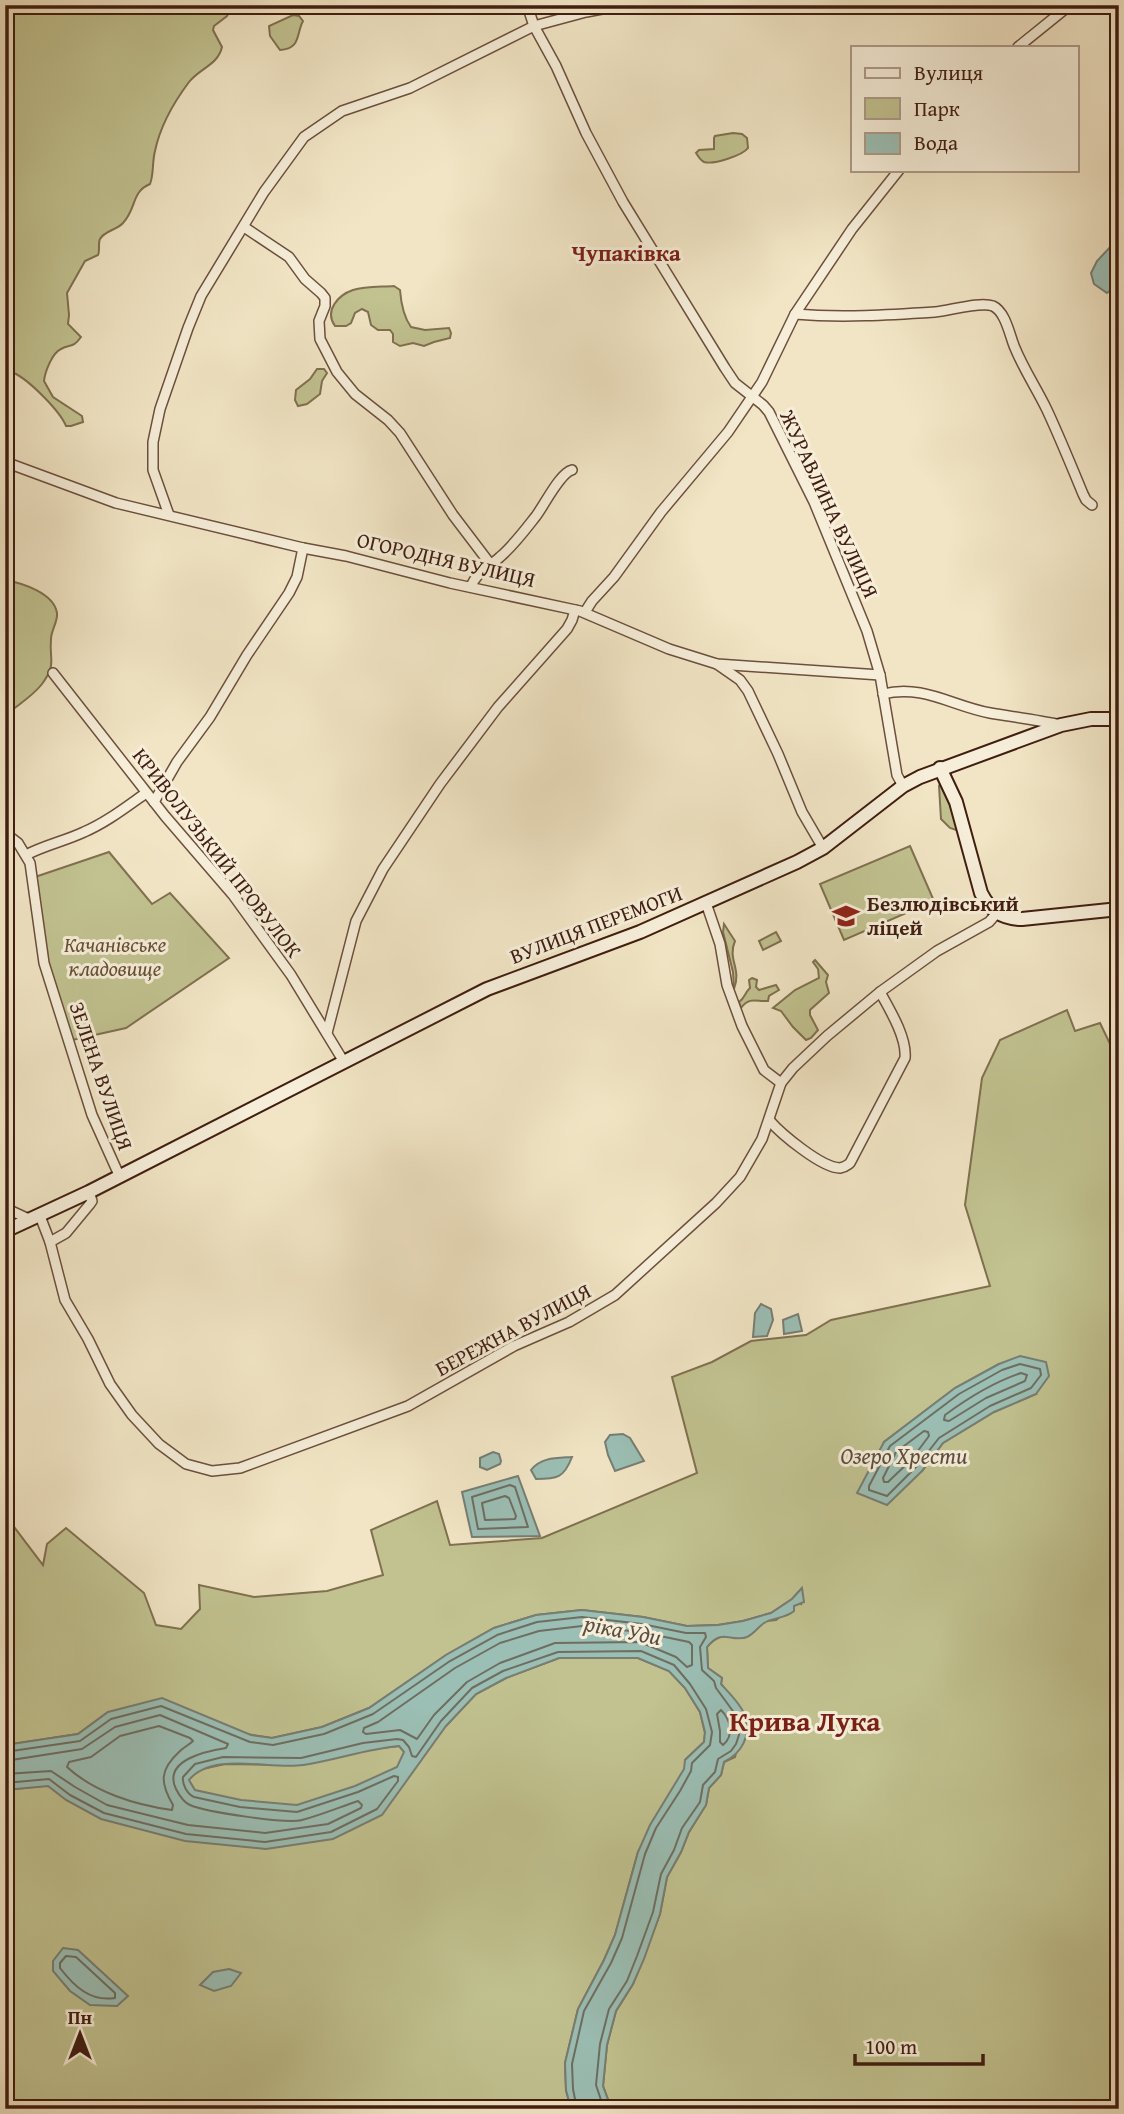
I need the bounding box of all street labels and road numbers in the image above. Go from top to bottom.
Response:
street label: ЖУРАВЛИНА ВУЛИЦЯ [772,404,887,603]
street label: ОГОРОДНЯ ВУЛИЦЯ [354,524,538,595]
street label: КРИВОЛУЗЬКИЙ ПРОВУЛОК [126,741,309,964]
street label: ВУЛИЦЯ ПЕРЕМОГИ [505,877,686,972]
street label: ЗЕЛЕНА ВУЛИЦЯ [62,998,141,1154]
street label: БЕРЕЖНА ВУЛИЦЯ [429,1275,596,1384]

